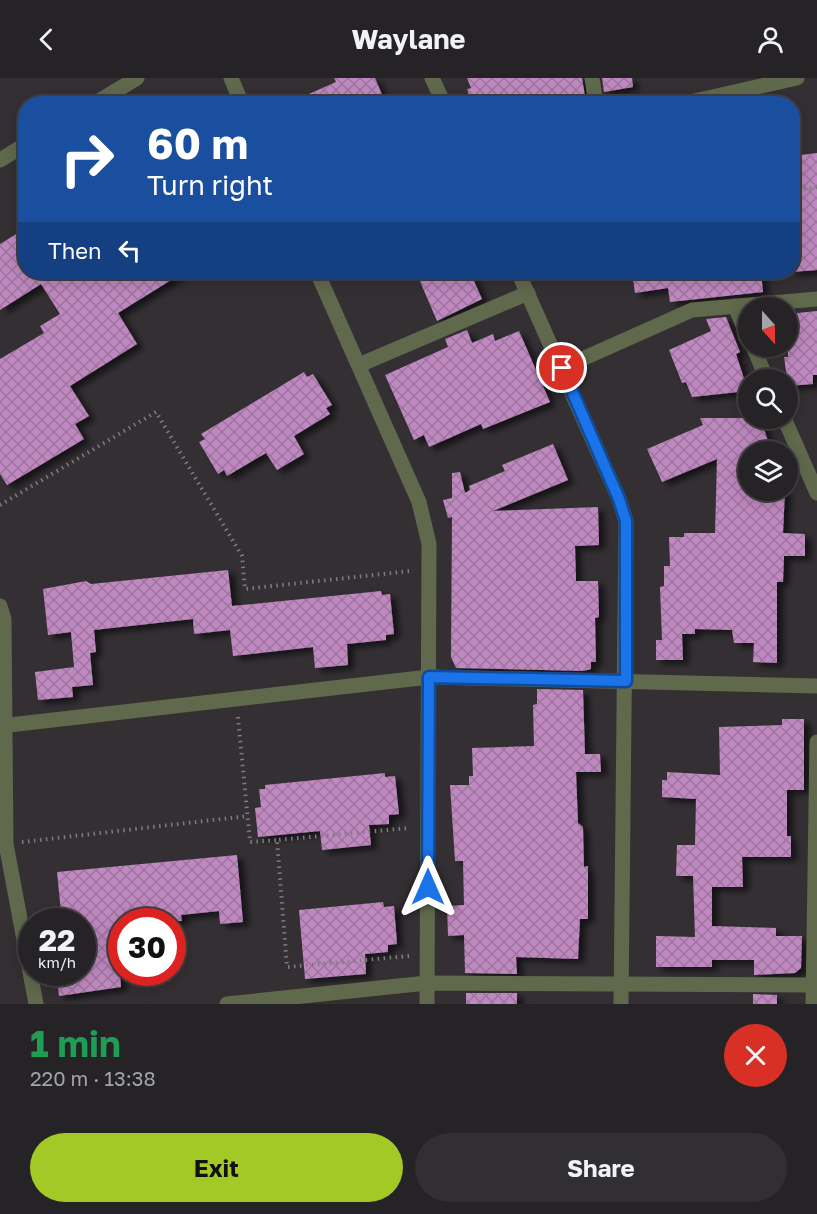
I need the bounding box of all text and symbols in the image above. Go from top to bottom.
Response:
icon: back [30,23,63,56]
text: Waylane [351,23,466,55]
icon: person [754,23,787,56]
text: 60 m [147,118,248,168]
icon: right [48,120,126,198]
text: Turn right [147,169,273,201]
icon: left [113,234,146,267]
text: Then [48,237,101,264]
north arrow [738,297,798,357]
map controls [738,297,798,501]
pin [536,342,587,393]
icon: arrive [545,351,578,384]
button: search [738,369,798,429]
button: layers [738,441,798,501]
position arrow [396,855,460,919]
speed limit sign: 30 [108,908,186,986]
text: 22 [39,922,75,958]
text: km/h [38,953,76,971]
text: 1 min [30,1022,121,1065]
button: close [724,1024,787,1087]
text: 220 m · 13:38 [30,1066,156,1090]
button: Exit [30,1133,403,1202]
button: Share [415,1133,787,1202]

